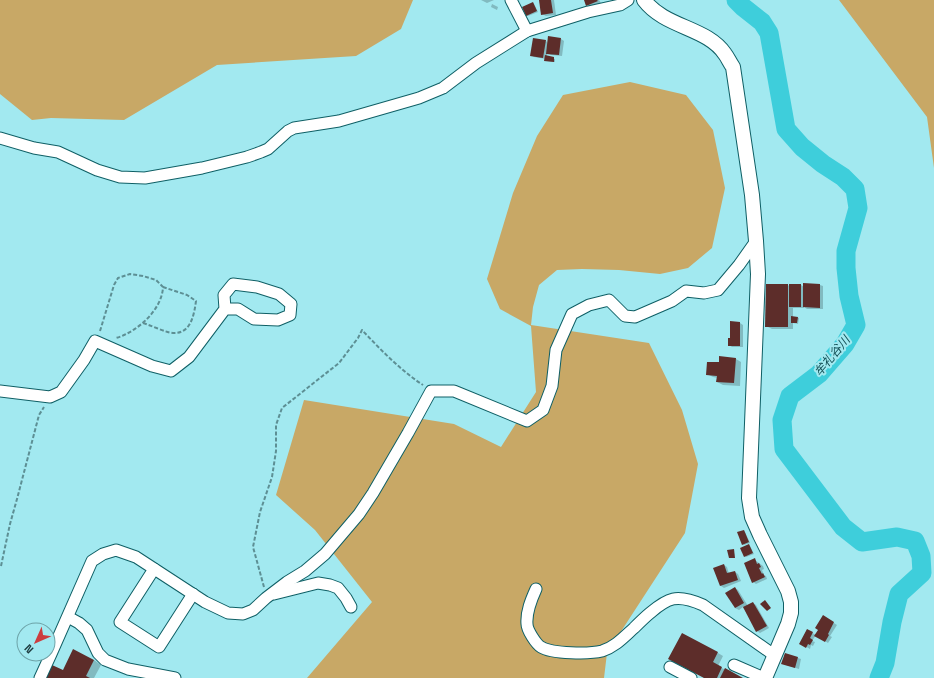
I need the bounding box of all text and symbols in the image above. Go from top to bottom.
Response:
water label: 牟礼谷川 [810,331,855,380]
north arrow [16,622,56,662]
text: N [21,642,36,657]

